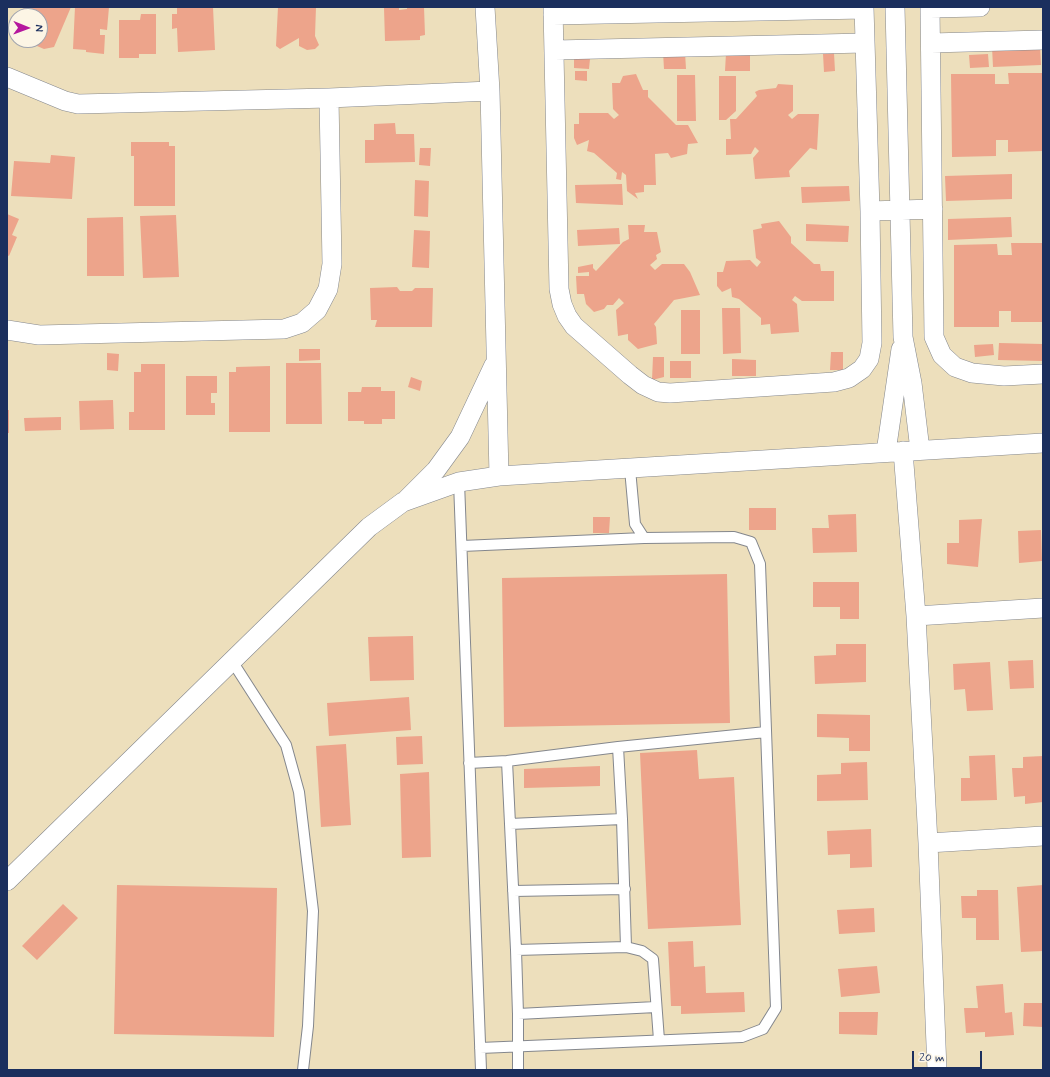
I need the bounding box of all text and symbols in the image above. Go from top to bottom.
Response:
north arrow [8,8,48,48]
text: N [32,24,46,32]
scale bar [914,1043,984,1069]
text: 20 m [919,1050,945,1066]

